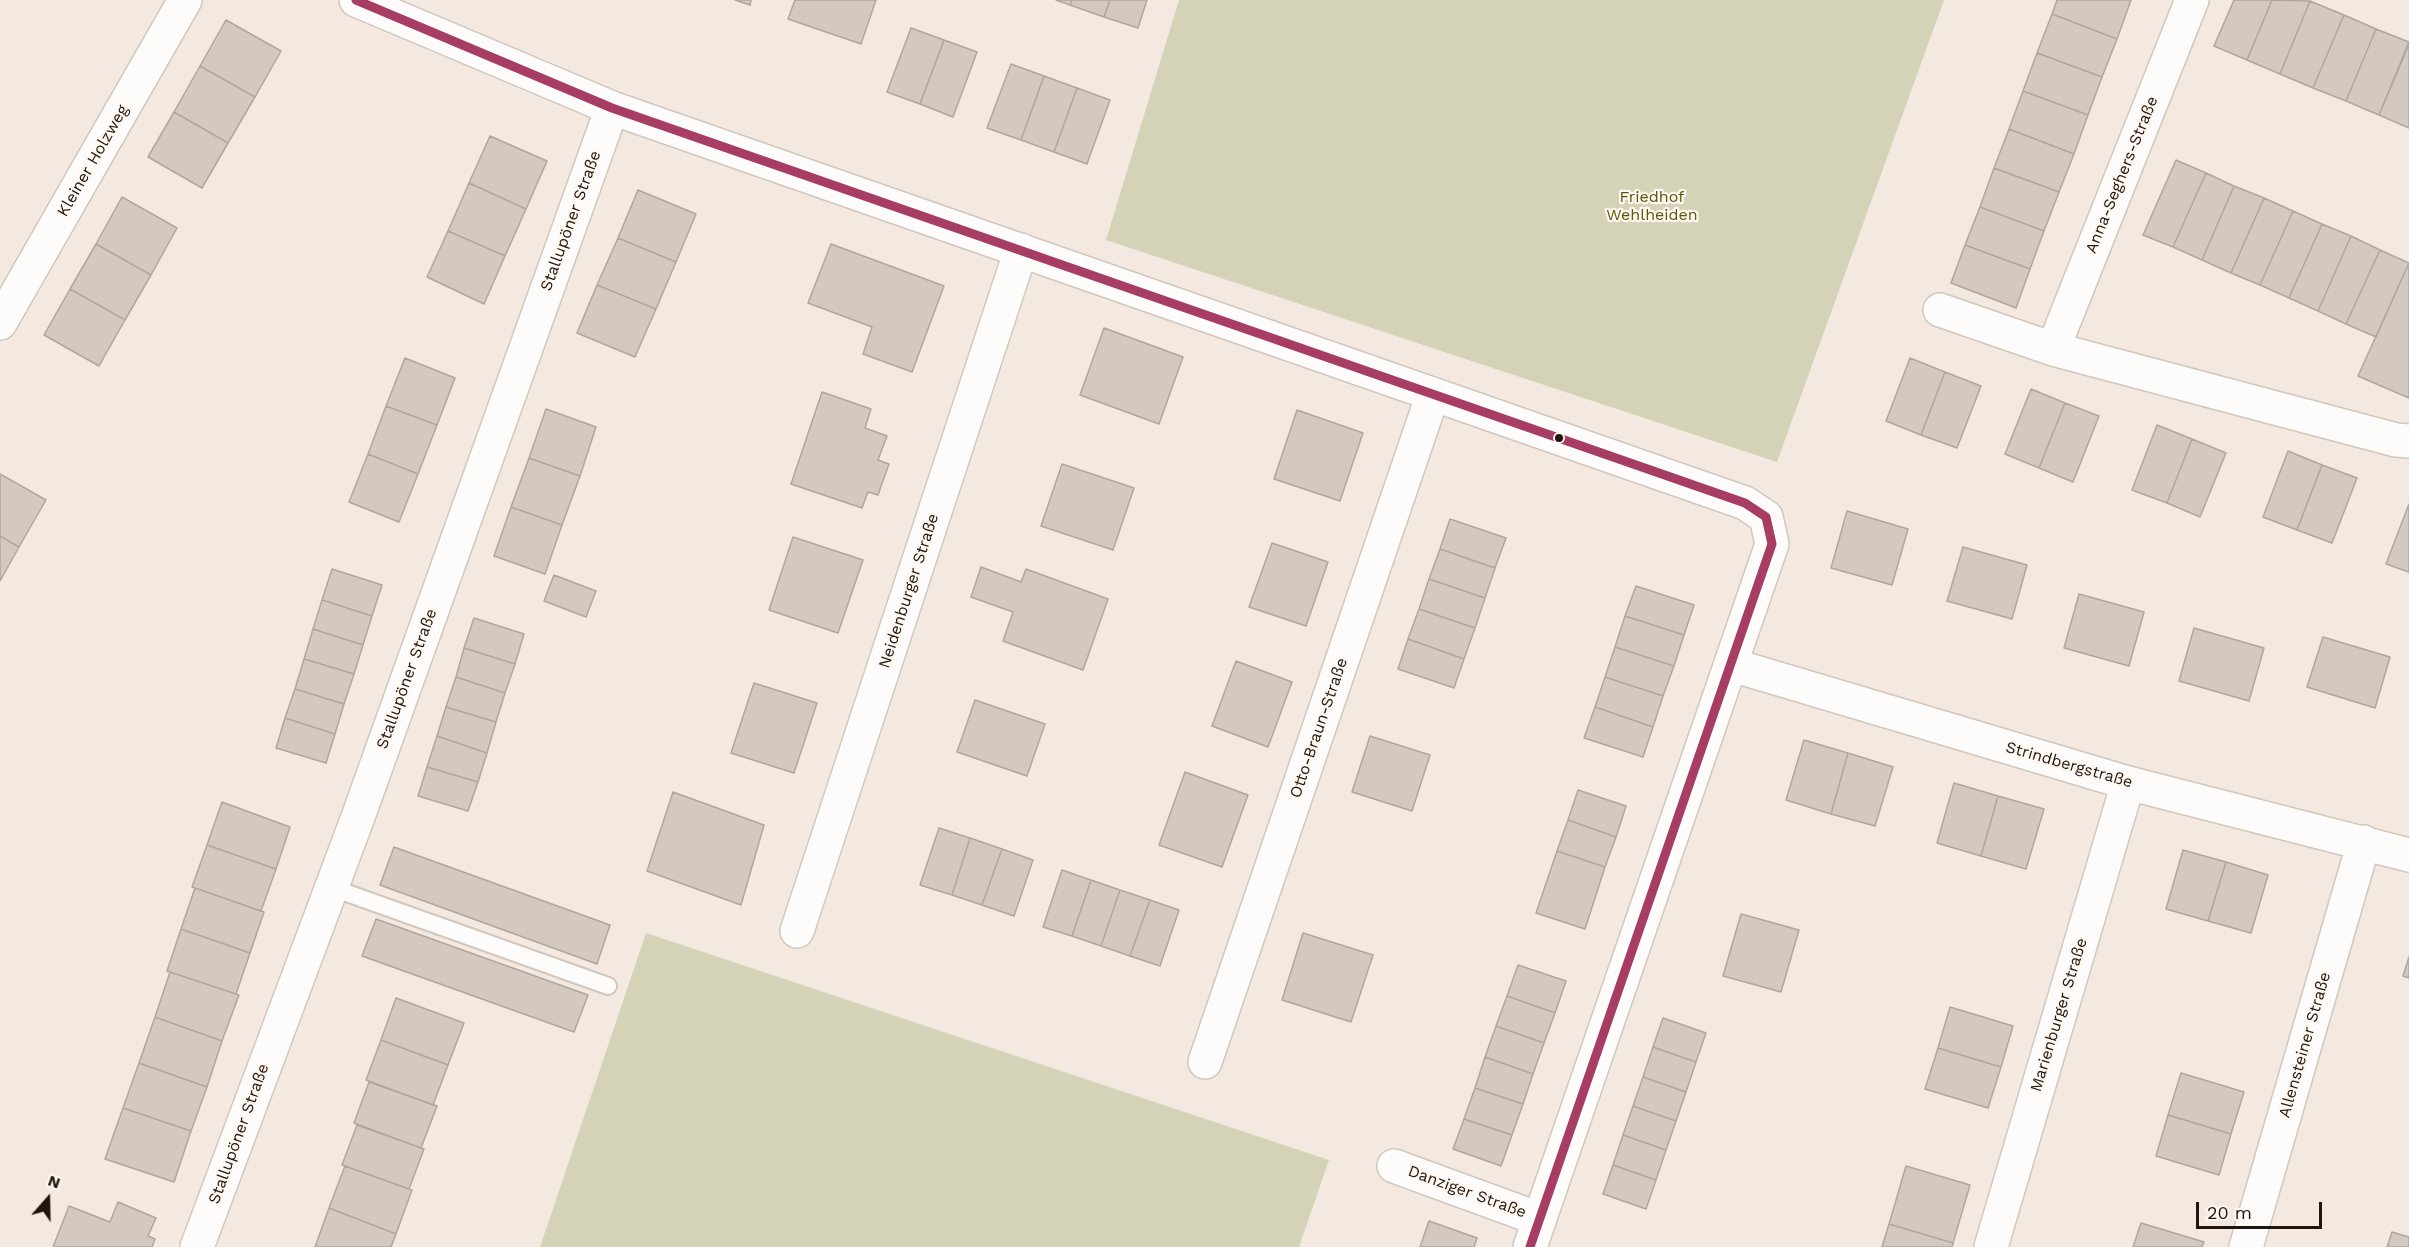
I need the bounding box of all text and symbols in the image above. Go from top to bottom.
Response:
street label: Anna-Seghers-Straße [2082,94,2162,256]
street label: Kleiner Holzweg [53,102,133,220]
street label: Stallupöner Straße [537,148,605,294]
park label: Friedhof Wehlheiden [1606,187,1698,225]
unlabelled marker [1553,432,1565,444]
street label: Neidenburger Straße [875,511,943,671]
street label: Stallupöner Straße [373,606,441,752]
street label: Otto-Braun-Straße [1286,655,1352,801]
street label: Strindbergstraße [2003,738,2135,792]
street label: Marienburger Straße [2026,936,2092,1094]
street label: Allensteiner Straße [2275,970,2335,1120]
street label: Stallupöner Straße [205,1061,273,1207]
street label: Danziger Straße [1405,1162,1529,1222]
north arrow [18,1169,78,1229]
text: N [45,1171,63,1193]
scale bar [2199,1190,2325,1228]
text: 20 m [2207,1202,2252,1223]

